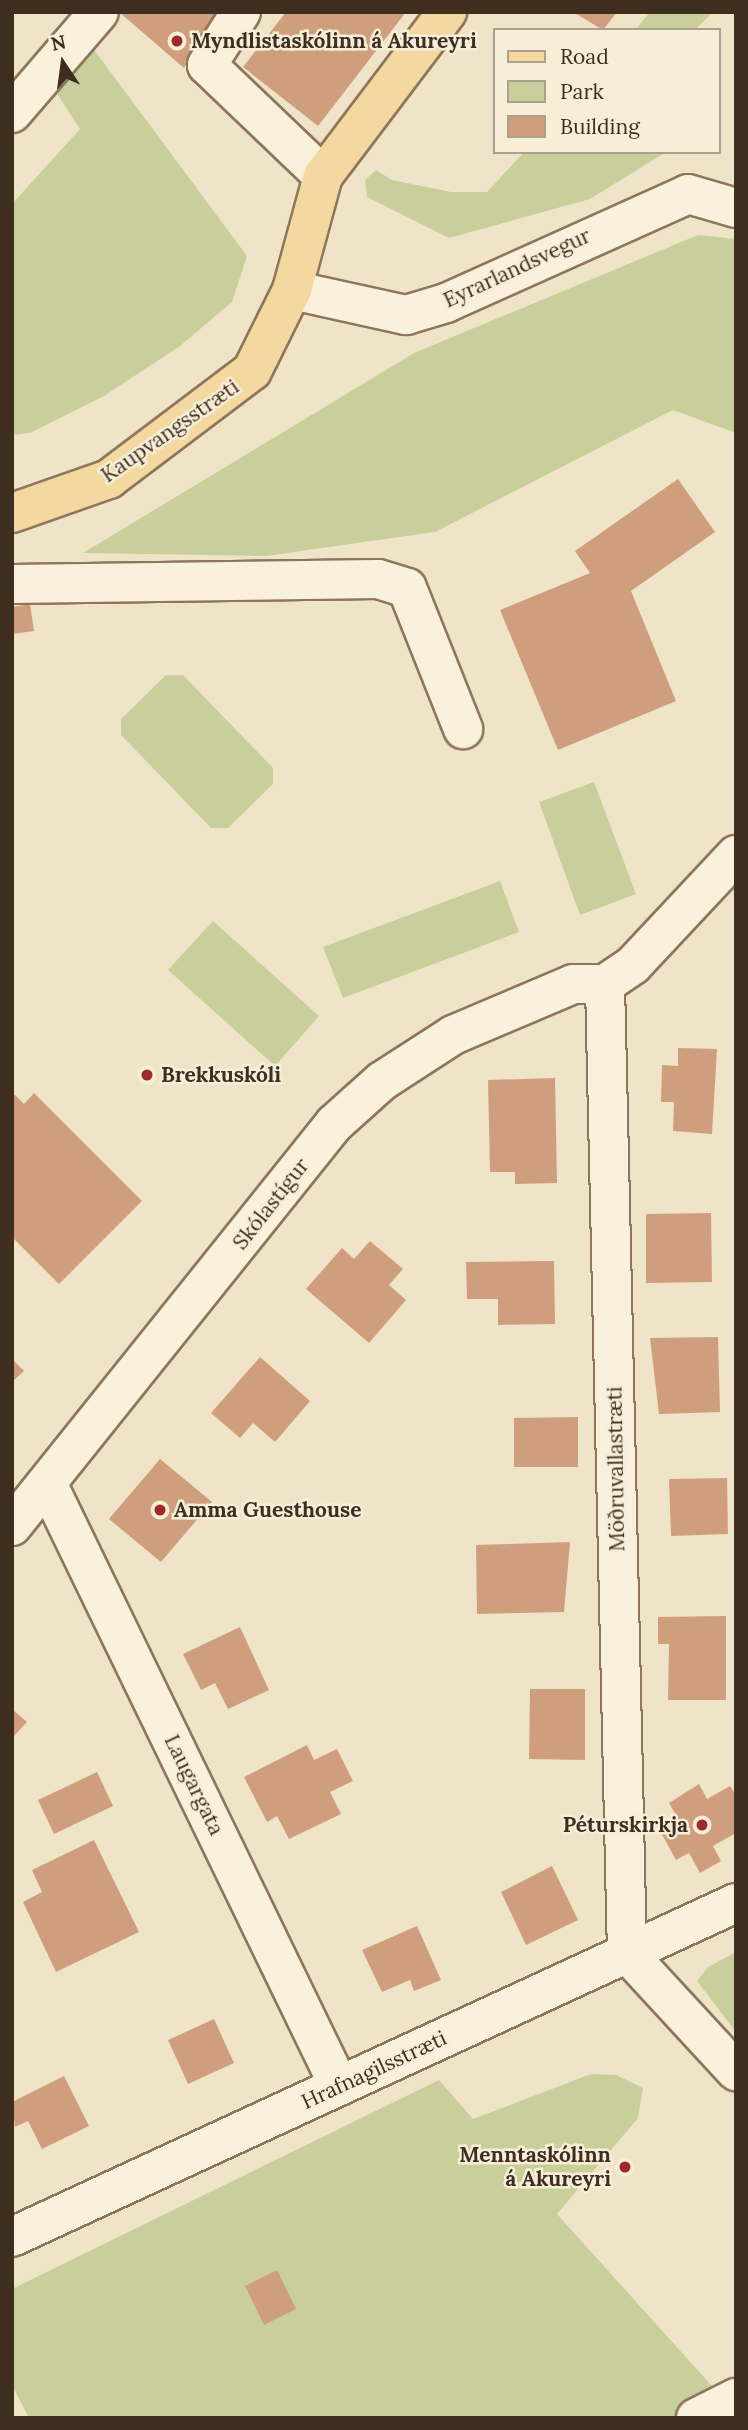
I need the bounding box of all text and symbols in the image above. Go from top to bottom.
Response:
north arrow [28,28,98,98]
place label: Myndlistaskólinn á Akureyri [191,28,477,54]
legend [492,28,720,154]
text: N [48,29,68,56]
marker: Myndlistaskólinn á Akureyri [169,33,185,49]
text: Road [560,43,609,70]
text: Park [560,78,604,105]
text: Building [560,113,640,140]
street label: Eyrarlandsvegur [439,223,595,313]
street label: Kaupvangsstræti [96,374,244,488]
place label: Brekkuskóli [161,1062,281,1088]
marker: Brekkuskóli [139,1067,155,1083]
street label: Skólastígur [228,1153,314,1255]
street label: Möðruvallastræti [602,1386,630,1552]
place label: Amma Guesthouse [174,1497,361,1523]
marker: Amma Guesthouse [152,1502,168,1518]
street label: Laugargata [159,1731,229,1839]
place label: Péturskirkja [563,1812,688,1838]
marker: Péturskirkja [694,1817,710,1833]
street label: Hrafnagilsstræti [297,2025,451,2115]
place label: Menntaskólinn á Akureyri [459,2142,611,2192]
marker: Menntaskólinn á Akureyri [617,2159,633,2175]

